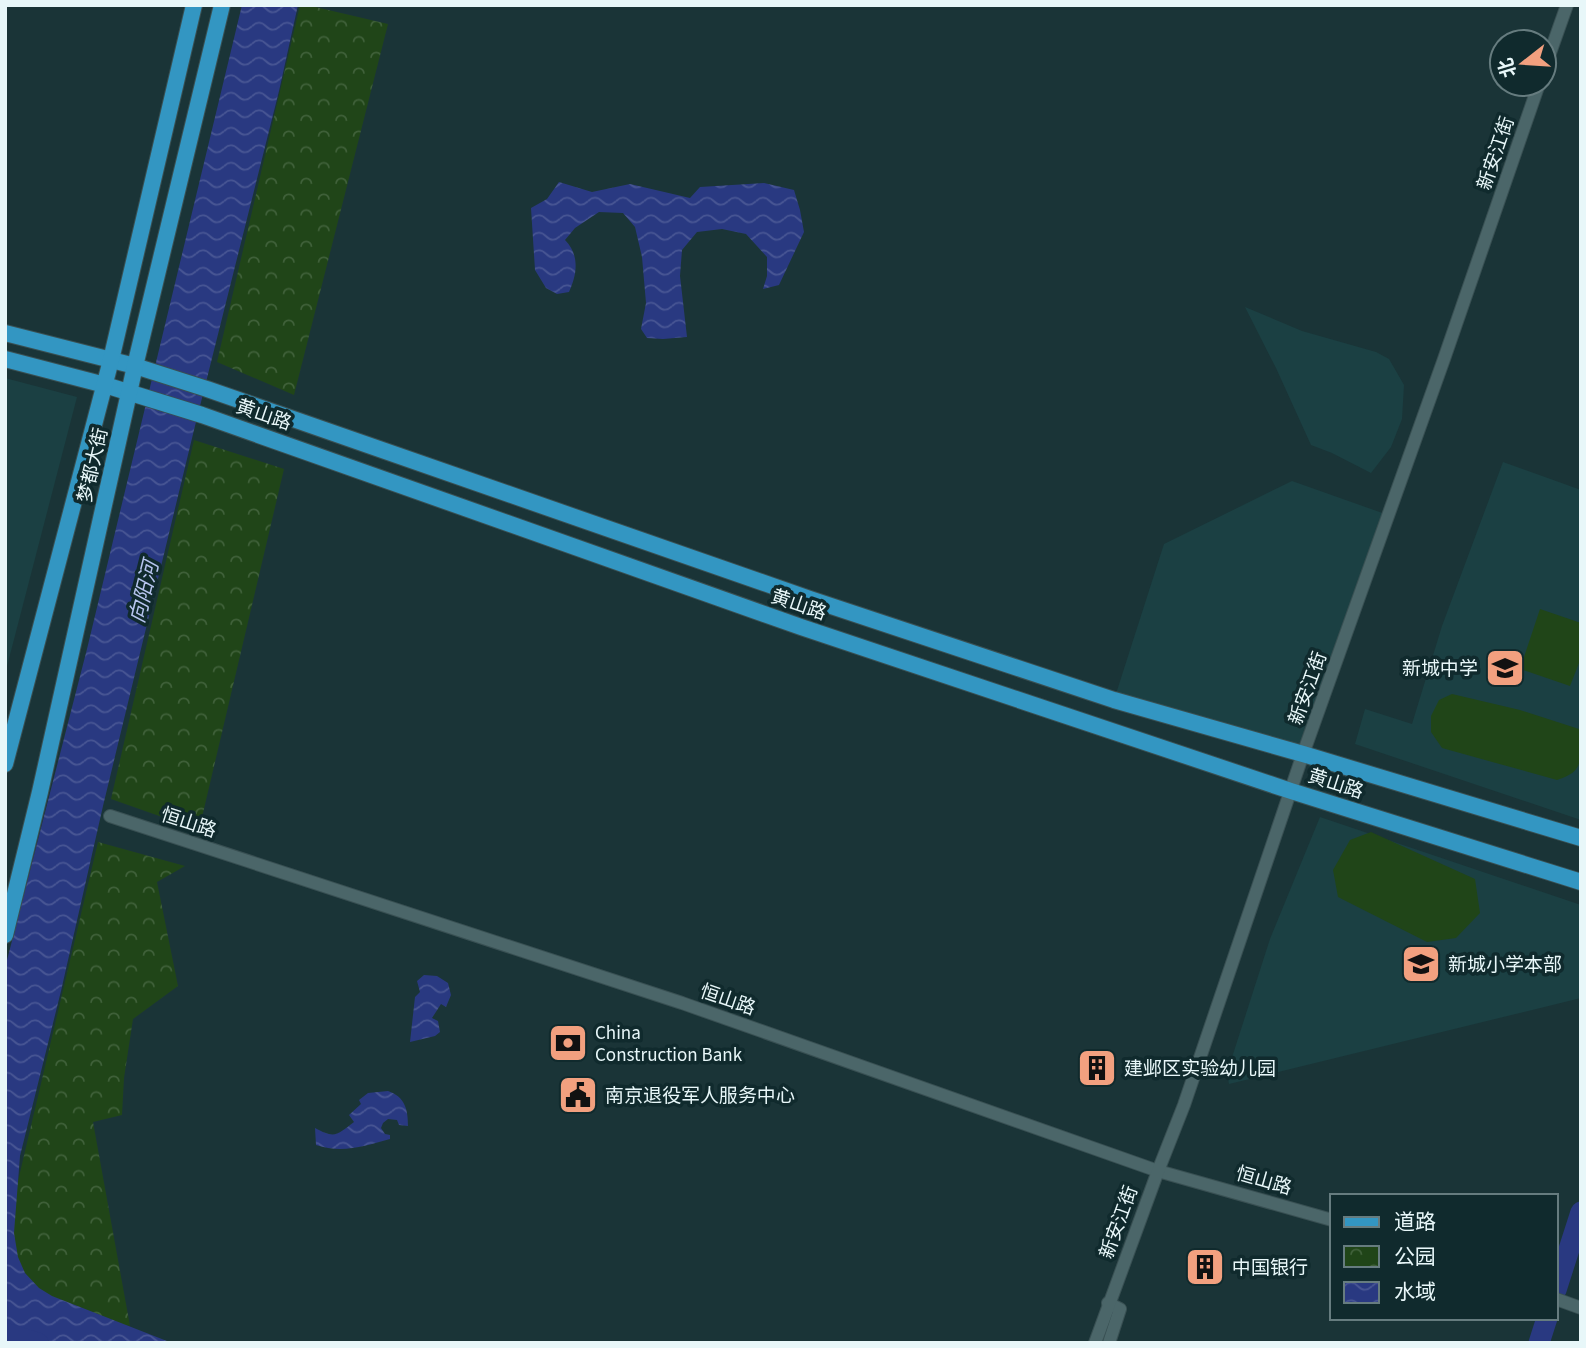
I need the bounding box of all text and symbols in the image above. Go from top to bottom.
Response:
north arrow [1488,28,1558,98]
text: 北 [1492,54,1524,81]
street label: 新安江街 [1471,113,1522,194]
street label: 黄山路 [232,393,295,437]
street label: 梦都大街 [72,425,115,505]
water label: 向阳河 [122,554,167,626]
street label: 黄山路 [767,583,830,627]
school or university icon: 新城中学 [1484,647,1526,689]
street label: 新安江街 [1283,648,1334,729]
place label: 新城中学 [1402,656,1478,683]
street label: 黄山路 [1304,763,1367,806]
street label: 恒山路 [157,802,220,845]
school or university icon: 新城小学本部 [1400,943,1442,985]
place label: 新城小学本部 [1448,952,1562,979]
street label: 恒山路 [696,978,759,1022]
place label: China Construction Bank [595,1020,743,1069]
bank icon: China Construction Bank [547,1022,589,1064]
building icon: 建邺区实验幼儿园 [1076,1047,1118,1089]
place label: 建邺区实验幼儿园 [1124,1056,1276,1083]
public building icon: 南京退役军人服务中心 [557,1074,599,1116]
place label: 南京退役军人服务中心 [605,1083,795,1110]
street label: 恒山路 [1232,1161,1295,1202]
street label: 新安江街 [1094,1182,1145,1263]
legend [1330,1194,1558,1320]
text: 道路 [1394,1207,1436,1237]
text: 公园 [1394,1242,1436,1272]
building icon: 中国银行 [1184,1246,1226,1288]
place label: 中国银行 [1232,1255,1308,1282]
text: 水域 [1394,1277,1436,1307]

